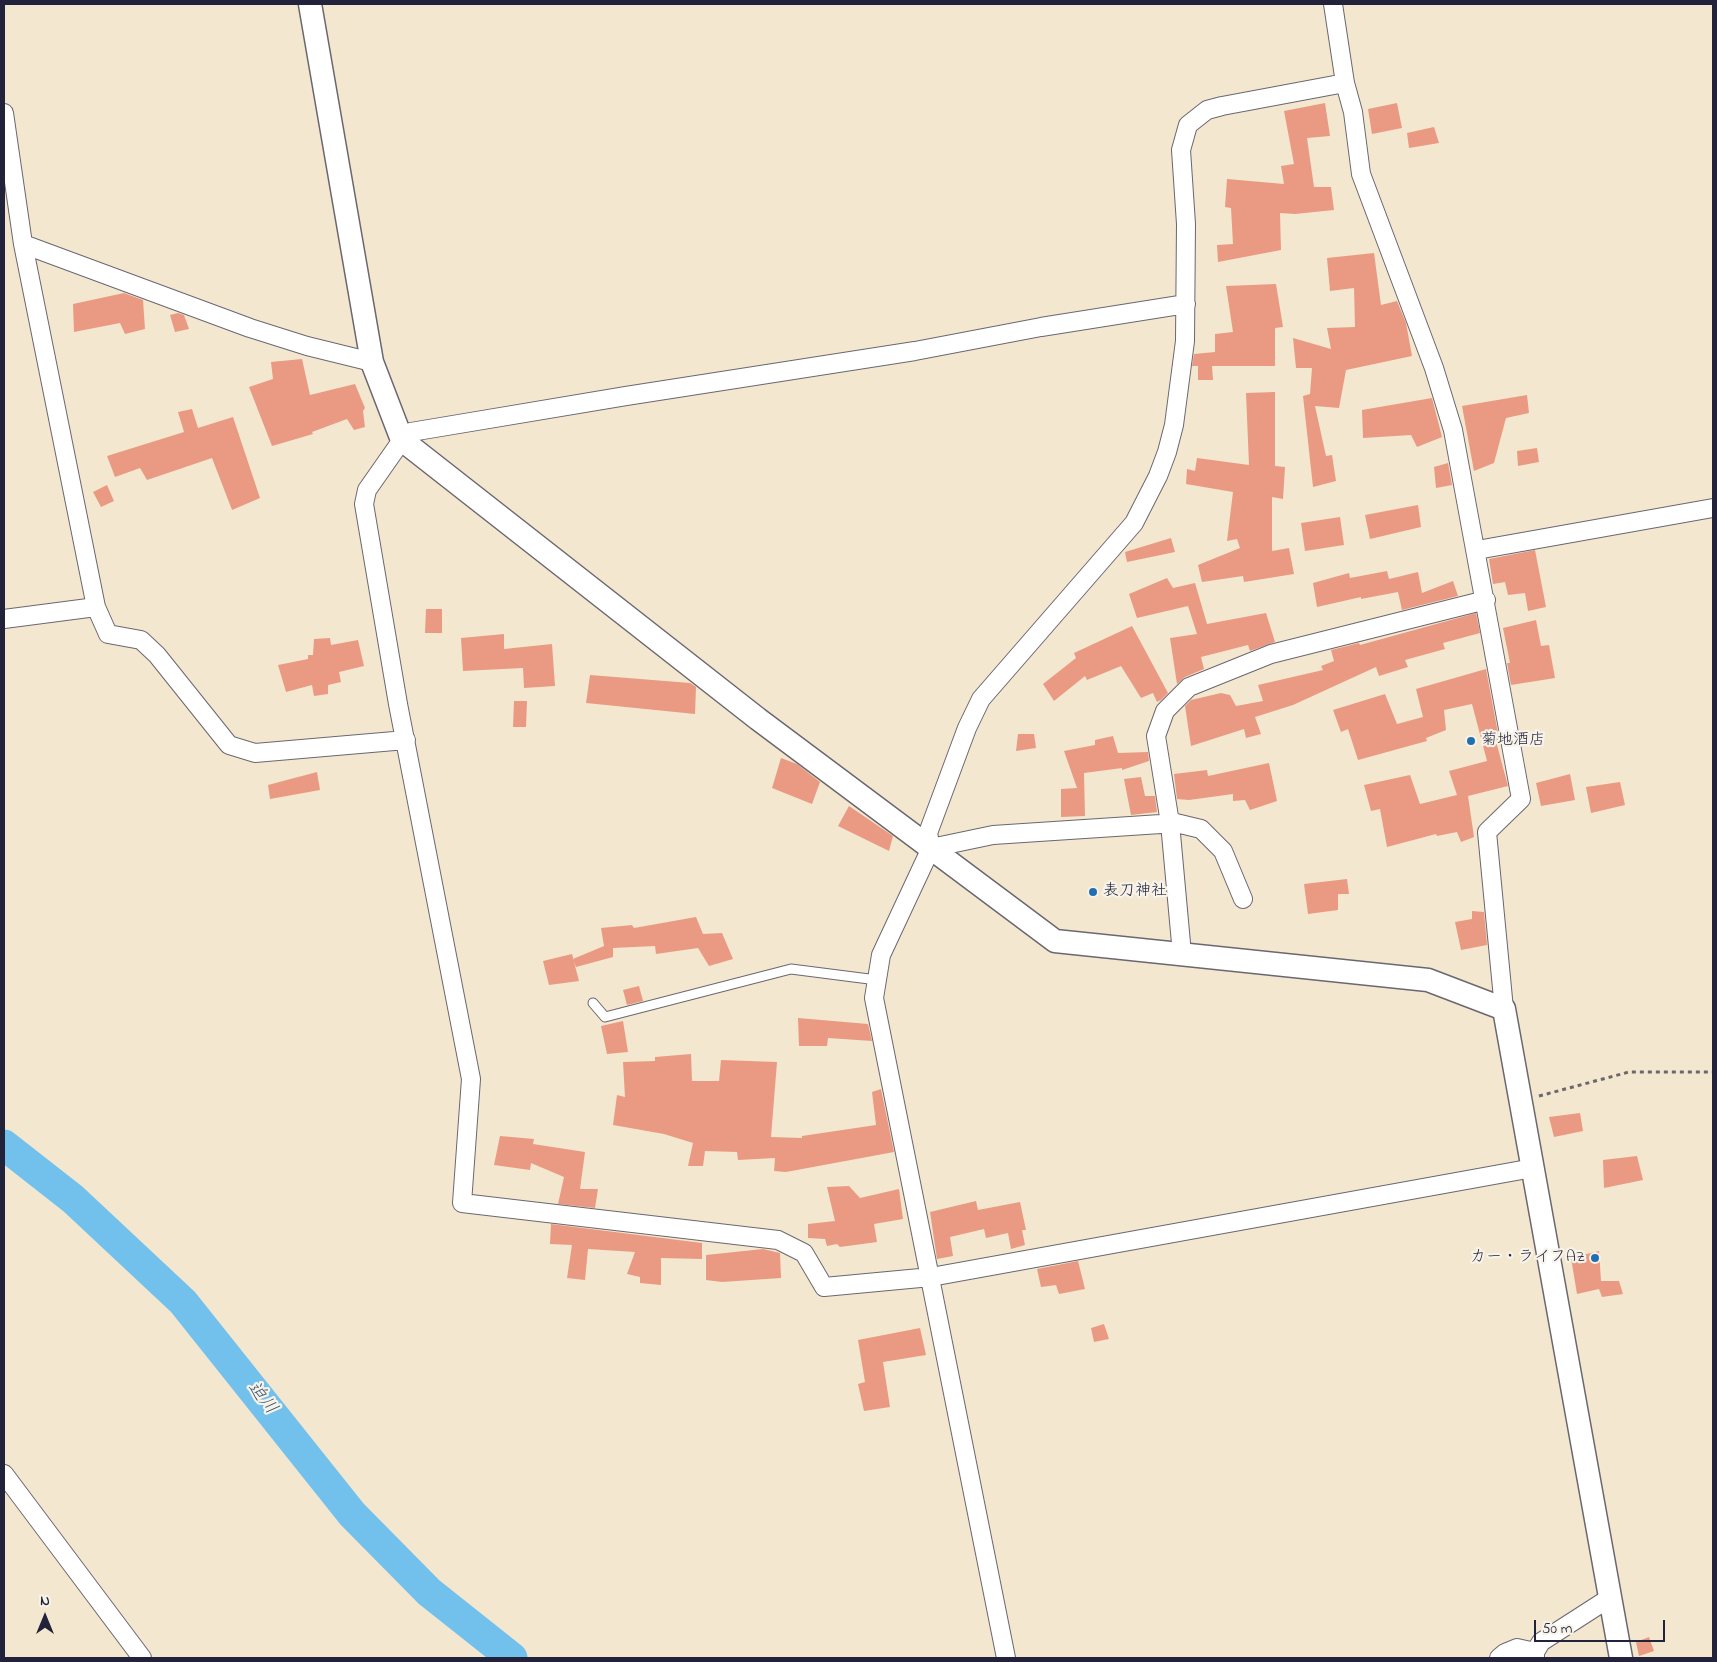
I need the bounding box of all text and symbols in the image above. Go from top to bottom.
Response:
place label: 菊地酒店 [1481,731,1545,751]
marker: 菊地酒店 [1465,735,1477,747]
place label: 表刀神社 [1103,882,1167,902]
marker: 表刀神社 [1087,886,1099,898]
place label: カー・ライフAZ [1470,1248,1585,1268]
marker: カー・ライフAZ [1589,1252,1601,1264]
water label: 迫川 [241,1378,281,1420]
text: N [40,1591,50,1612]
north arrow [20,1592,70,1642]
scale bar [1537,1610,1668,1642]
text: 50 m [1542,1618,1572,1640]

